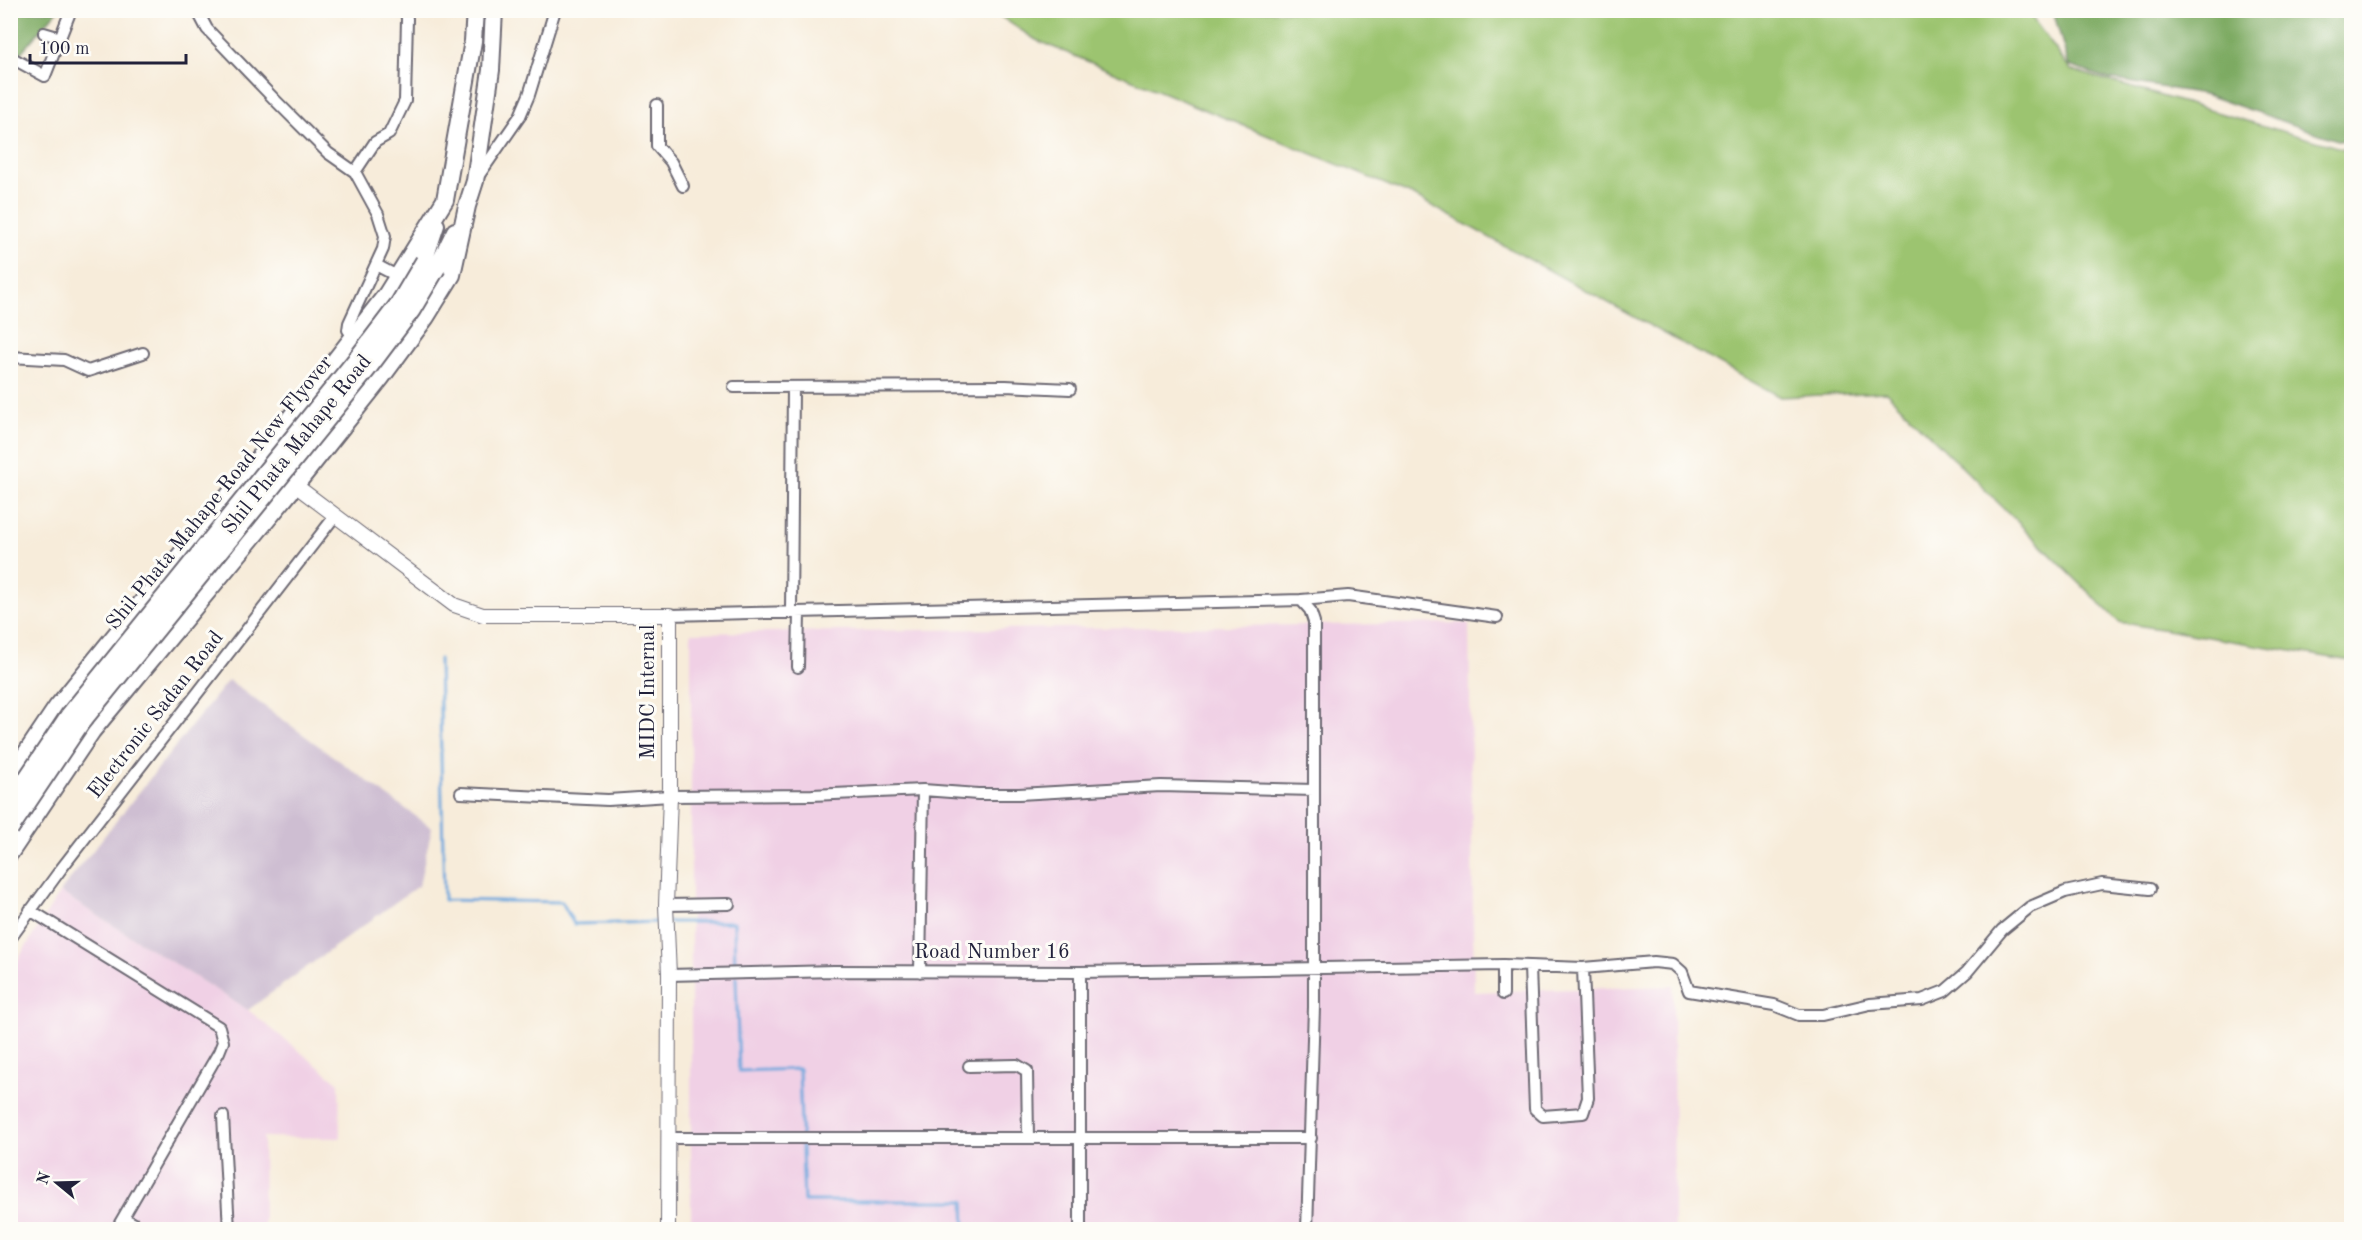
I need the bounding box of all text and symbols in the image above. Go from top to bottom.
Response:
scale bar [30,27,186,65]
text: 100 m [39,40,90,58]
street label: Shil Phata Mahape Road [218,351,376,539]
street label: Shil Phata Mahape Road New Flyover [103,352,337,634]
street label: MIDC Internal [638,624,659,759]
street label: Electronic Sadan Road [84,627,228,803]
street label: Road Number 16 [914,942,1070,963]
north arrow [27,1153,87,1213]
text: N [35,1170,55,1187]

